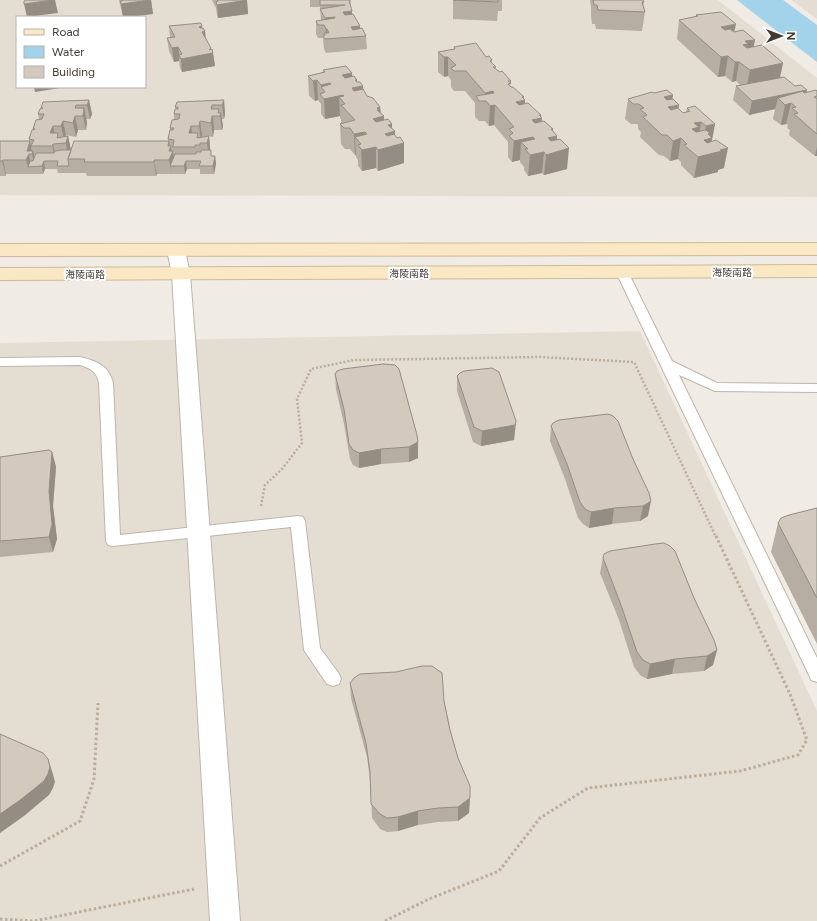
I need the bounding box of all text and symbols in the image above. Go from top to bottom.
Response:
legend [16,16,146,88]
north arrow [761,16,801,56]
text: Road [52,25,80,39]
text: N [784,32,797,40]
text: Water [52,45,84,59]
text: Building [52,65,95,79]
street label: 海陵南路 [712,266,752,279]
street label: 海陵南路 [389,267,429,280]
street label: 海陵南路 [65,268,105,281]

